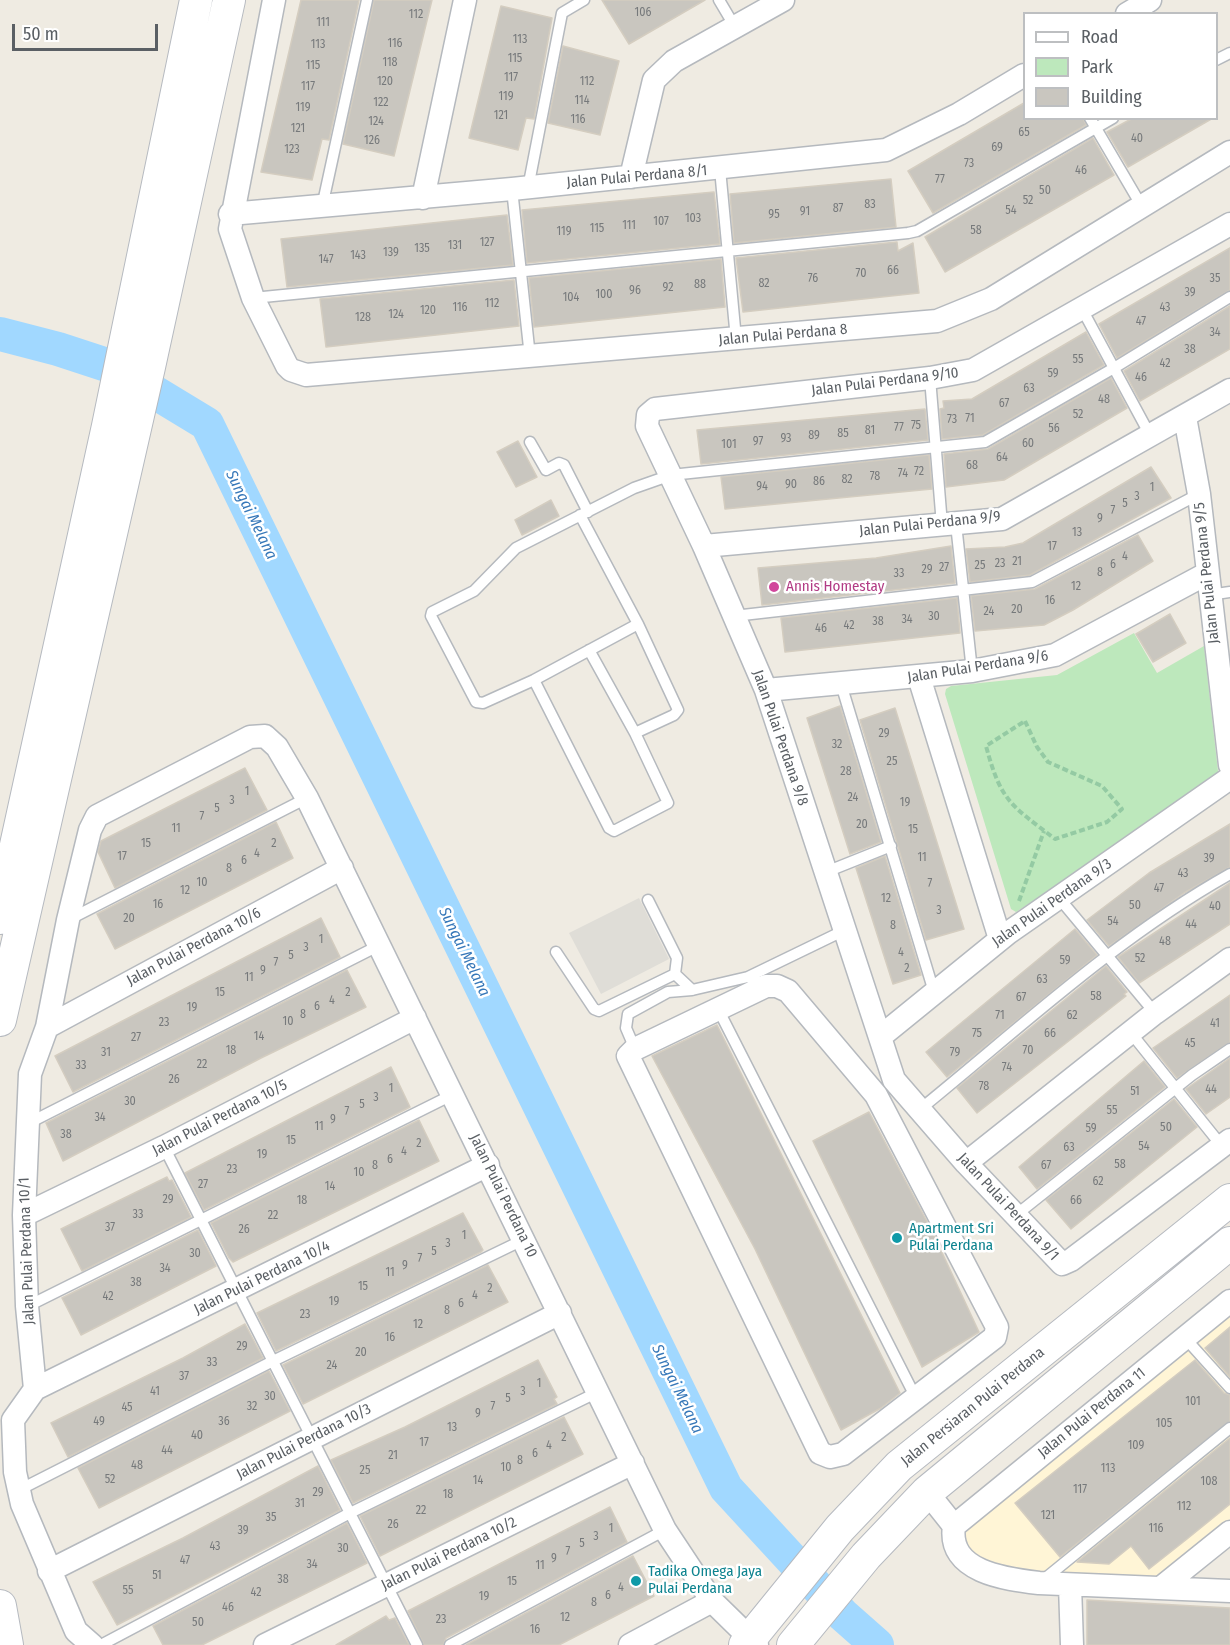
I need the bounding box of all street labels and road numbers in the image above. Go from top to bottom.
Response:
street label: Jalan Pulai Perdana 8/1 [566,162,708,192]
street label: Jalan Pulai Perdana 8 [718,320,848,350]
street label: Jalan Pulai Perdana 9/10 [810,364,960,400]
street label: Jalan Pulai Perdana 9/5 [1191,501,1223,645]
street label: Jalan Pulai Perdana 9/9 [858,508,1002,540]
street label: Jalan Pulai Perdana 9/6 [906,647,1050,687]
street label: Jalan Pulai Perdana 9/8 [748,668,812,808]
street label: Jalan Pulai Perdana 9/3 [989,855,1115,951]
street label: Jalan Pulai Perdana 10/6 [124,904,264,990]
street label: Jalan Pulai Perdana 10/5 [150,1076,290,1160]
street label: Jalan Pulai Perdana 10 [465,1131,541,1261]
street label: Jalan Pulai Perdana 9/1 [954,1150,1062,1264]
street label: Jalan Pulai Perdana 10/1 [15,1177,39,1325]
street label: Jalan Pulai Perdana 10/4 [191,1237,333,1319]
street label: Jalan Persiaran Pulai Perdana [898,1344,1048,1470]
street label: Jalan Pulai Perdana 11 [1035,1364,1149,1462]
street label: Jalan Pulai Perdana 10/3 [234,1400,374,1484]
street label: Jalan Pulai Perdana 10/2 [378,1513,520,1595]

